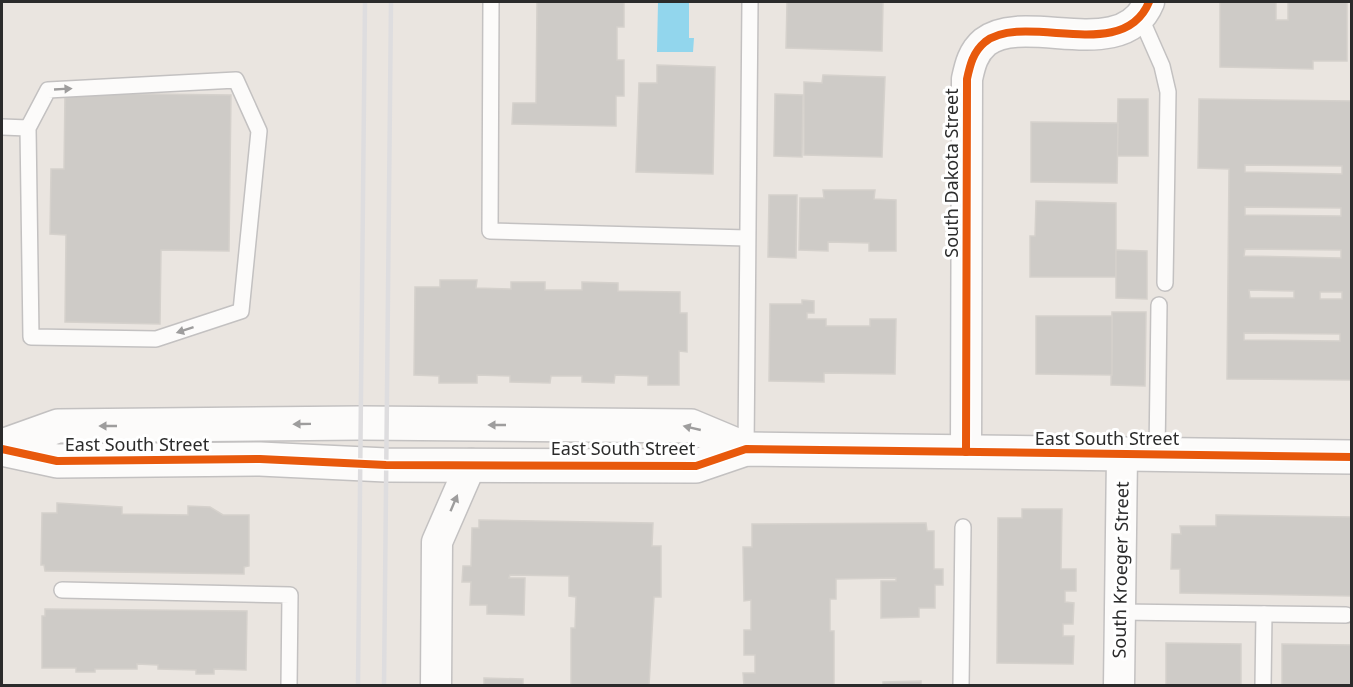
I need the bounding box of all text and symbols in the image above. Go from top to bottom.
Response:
one-way arrow [54,84,73,93]
street label: South Dakota Street [939,88,963,258]
one-way arrow [176,325,194,335]
one-way arrow [293,419,312,429]
one-way arrow [488,420,507,430]
one-way arrow [98,421,117,431]
one-way arrow [683,423,701,433]
street label: East South Street [1035,426,1180,450]
street label: East South Street [65,432,210,456]
street label: East South Street [551,436,696,460]
street label: South Kroeger Street [1106,481,1134,659]
one-way arrow [450,494,459,512]

